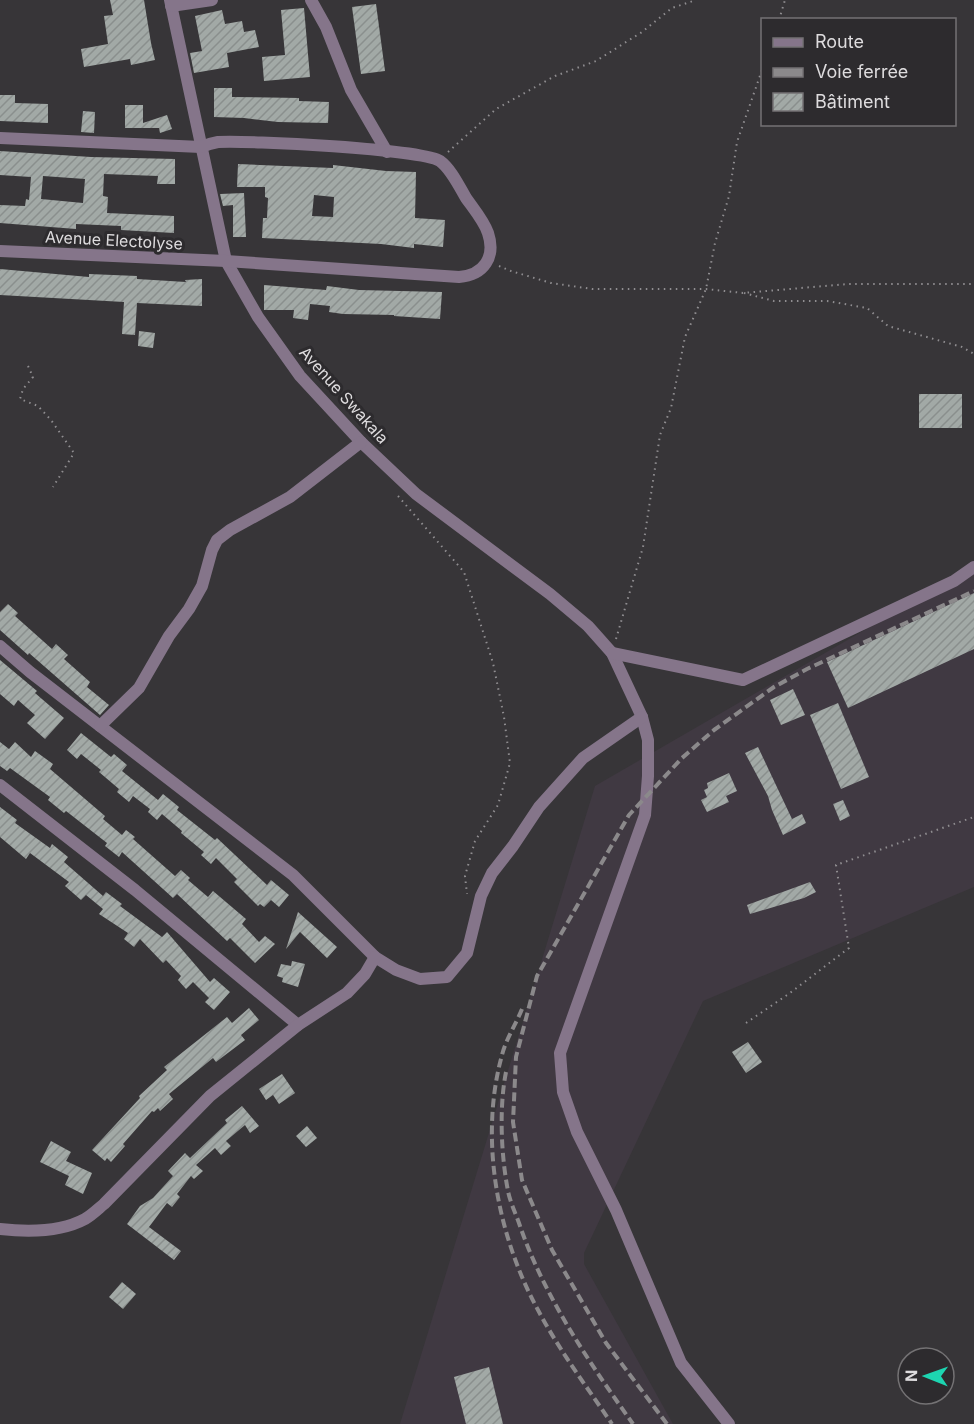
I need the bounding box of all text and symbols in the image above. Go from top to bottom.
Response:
legend [761,18,956,126]
text: Route [815,31,864,52]
text: Voie ferrée [815,61,908,82]
text: Bâtiment [815,91,890,112]
street label: Avenue Electolyse [45,226,183,254]
street label: Avenue Swakala [295,342,393,448]
north arrow [896,1346,956,1406]
text: N [901,1369,921,1382]

